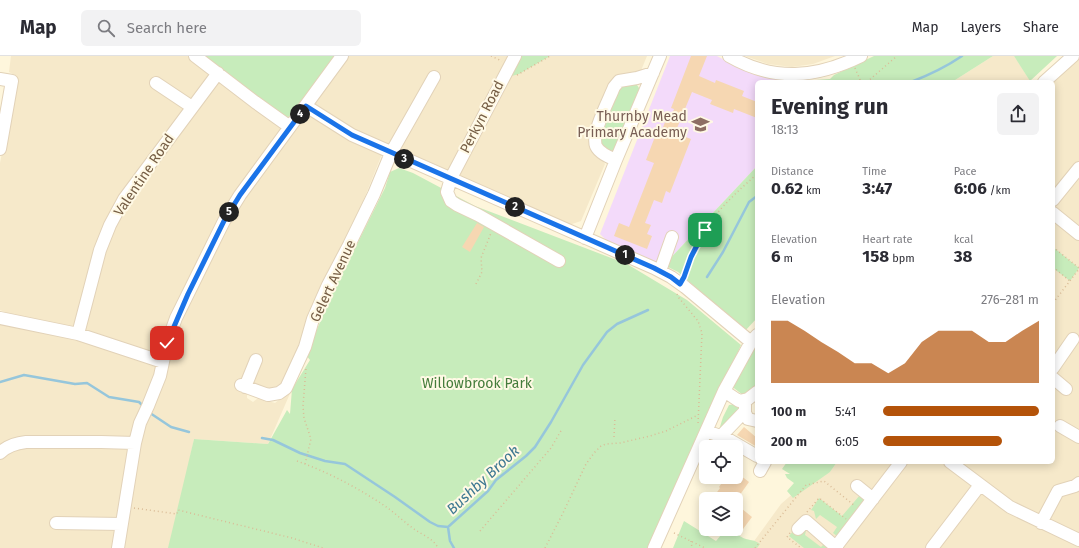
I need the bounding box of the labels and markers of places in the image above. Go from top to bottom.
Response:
pin: 4 [290,104,310,124]
place label: Thurnby Mead Primary Academy [577,108,687,141]
school or university icon: Thurnby Mead Primary Academy [690,114,710,134]
pin: 3 [394,149,414,169]
pin: 2 [505,197,525,217]
pin: 5 [219,202,239,222]
pin [688,213,722,247]
pin: 1 [615,245,635,265]
pin [150,326,184,360]

